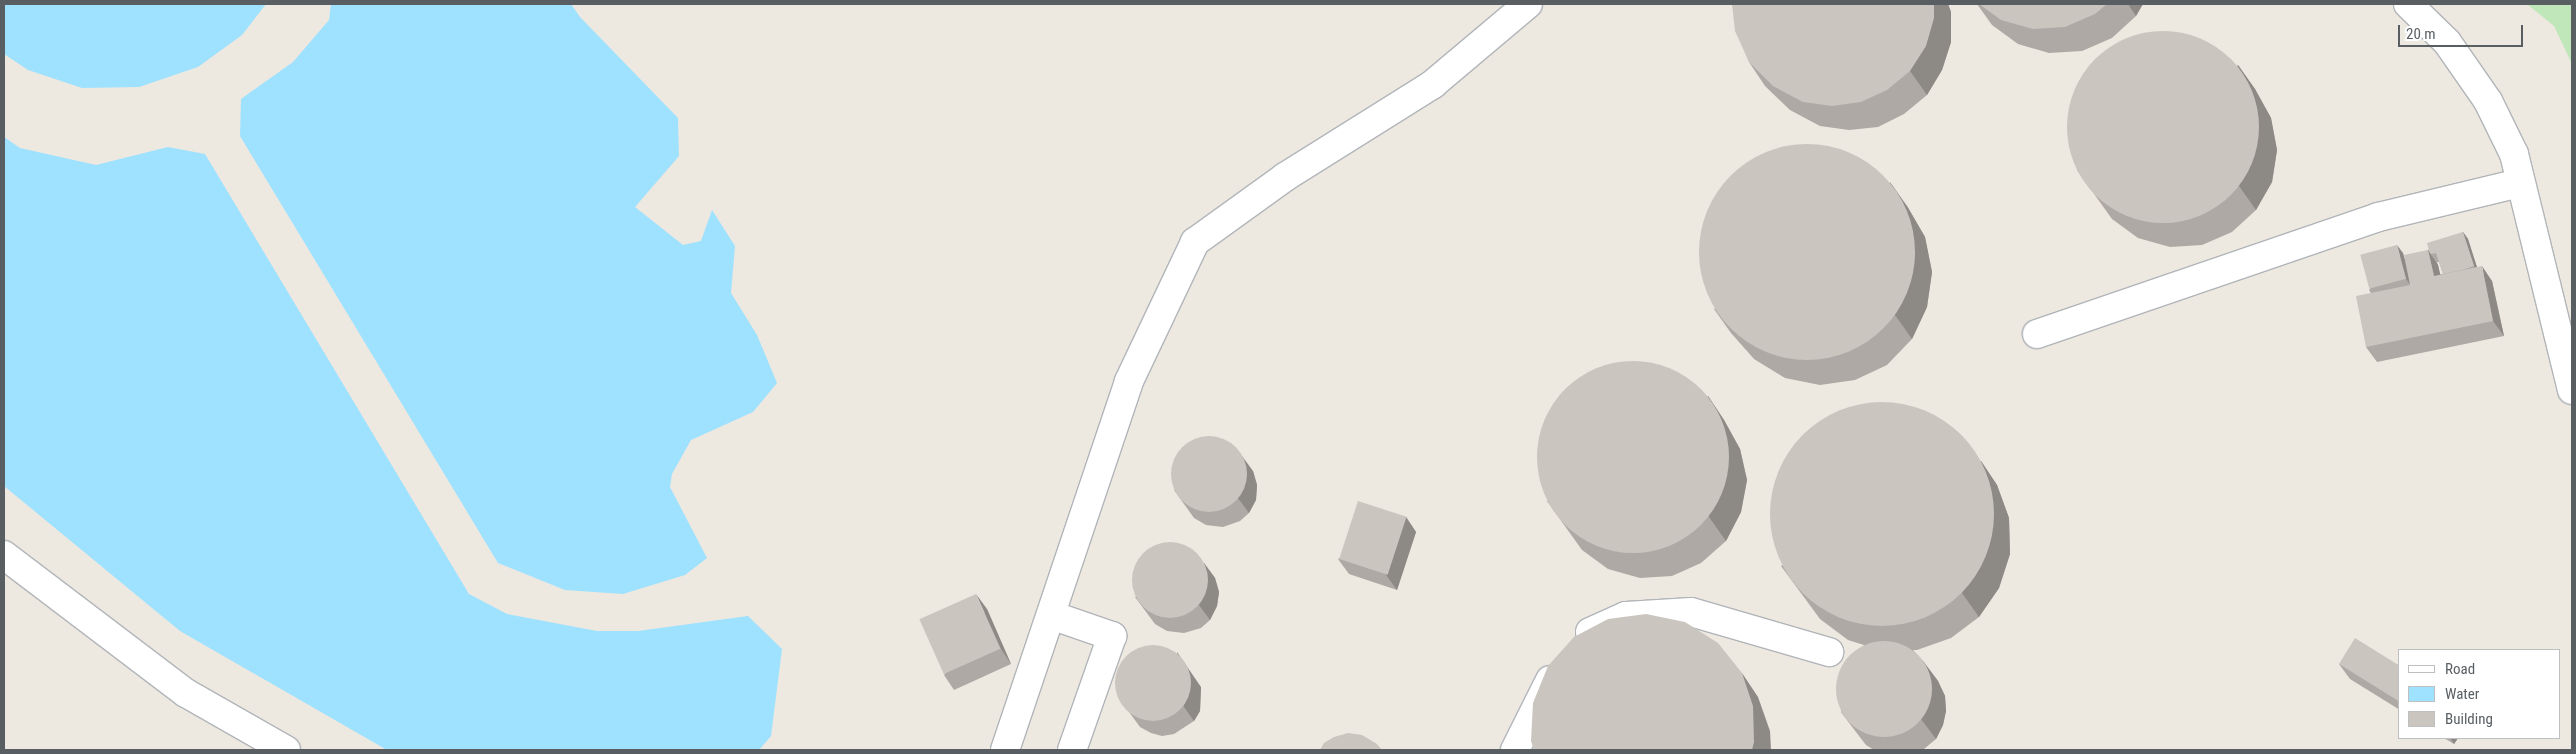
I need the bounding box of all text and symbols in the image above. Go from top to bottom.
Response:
scale bar [2401,15,2526,47]
text: 20 m [2406,25,2436,43]
legend [2398,649,2561,739]
text: Road [2445,660,2475,678]
text: Water [2445,685,2479,703]
text: Building [2445,710,2493,728]

